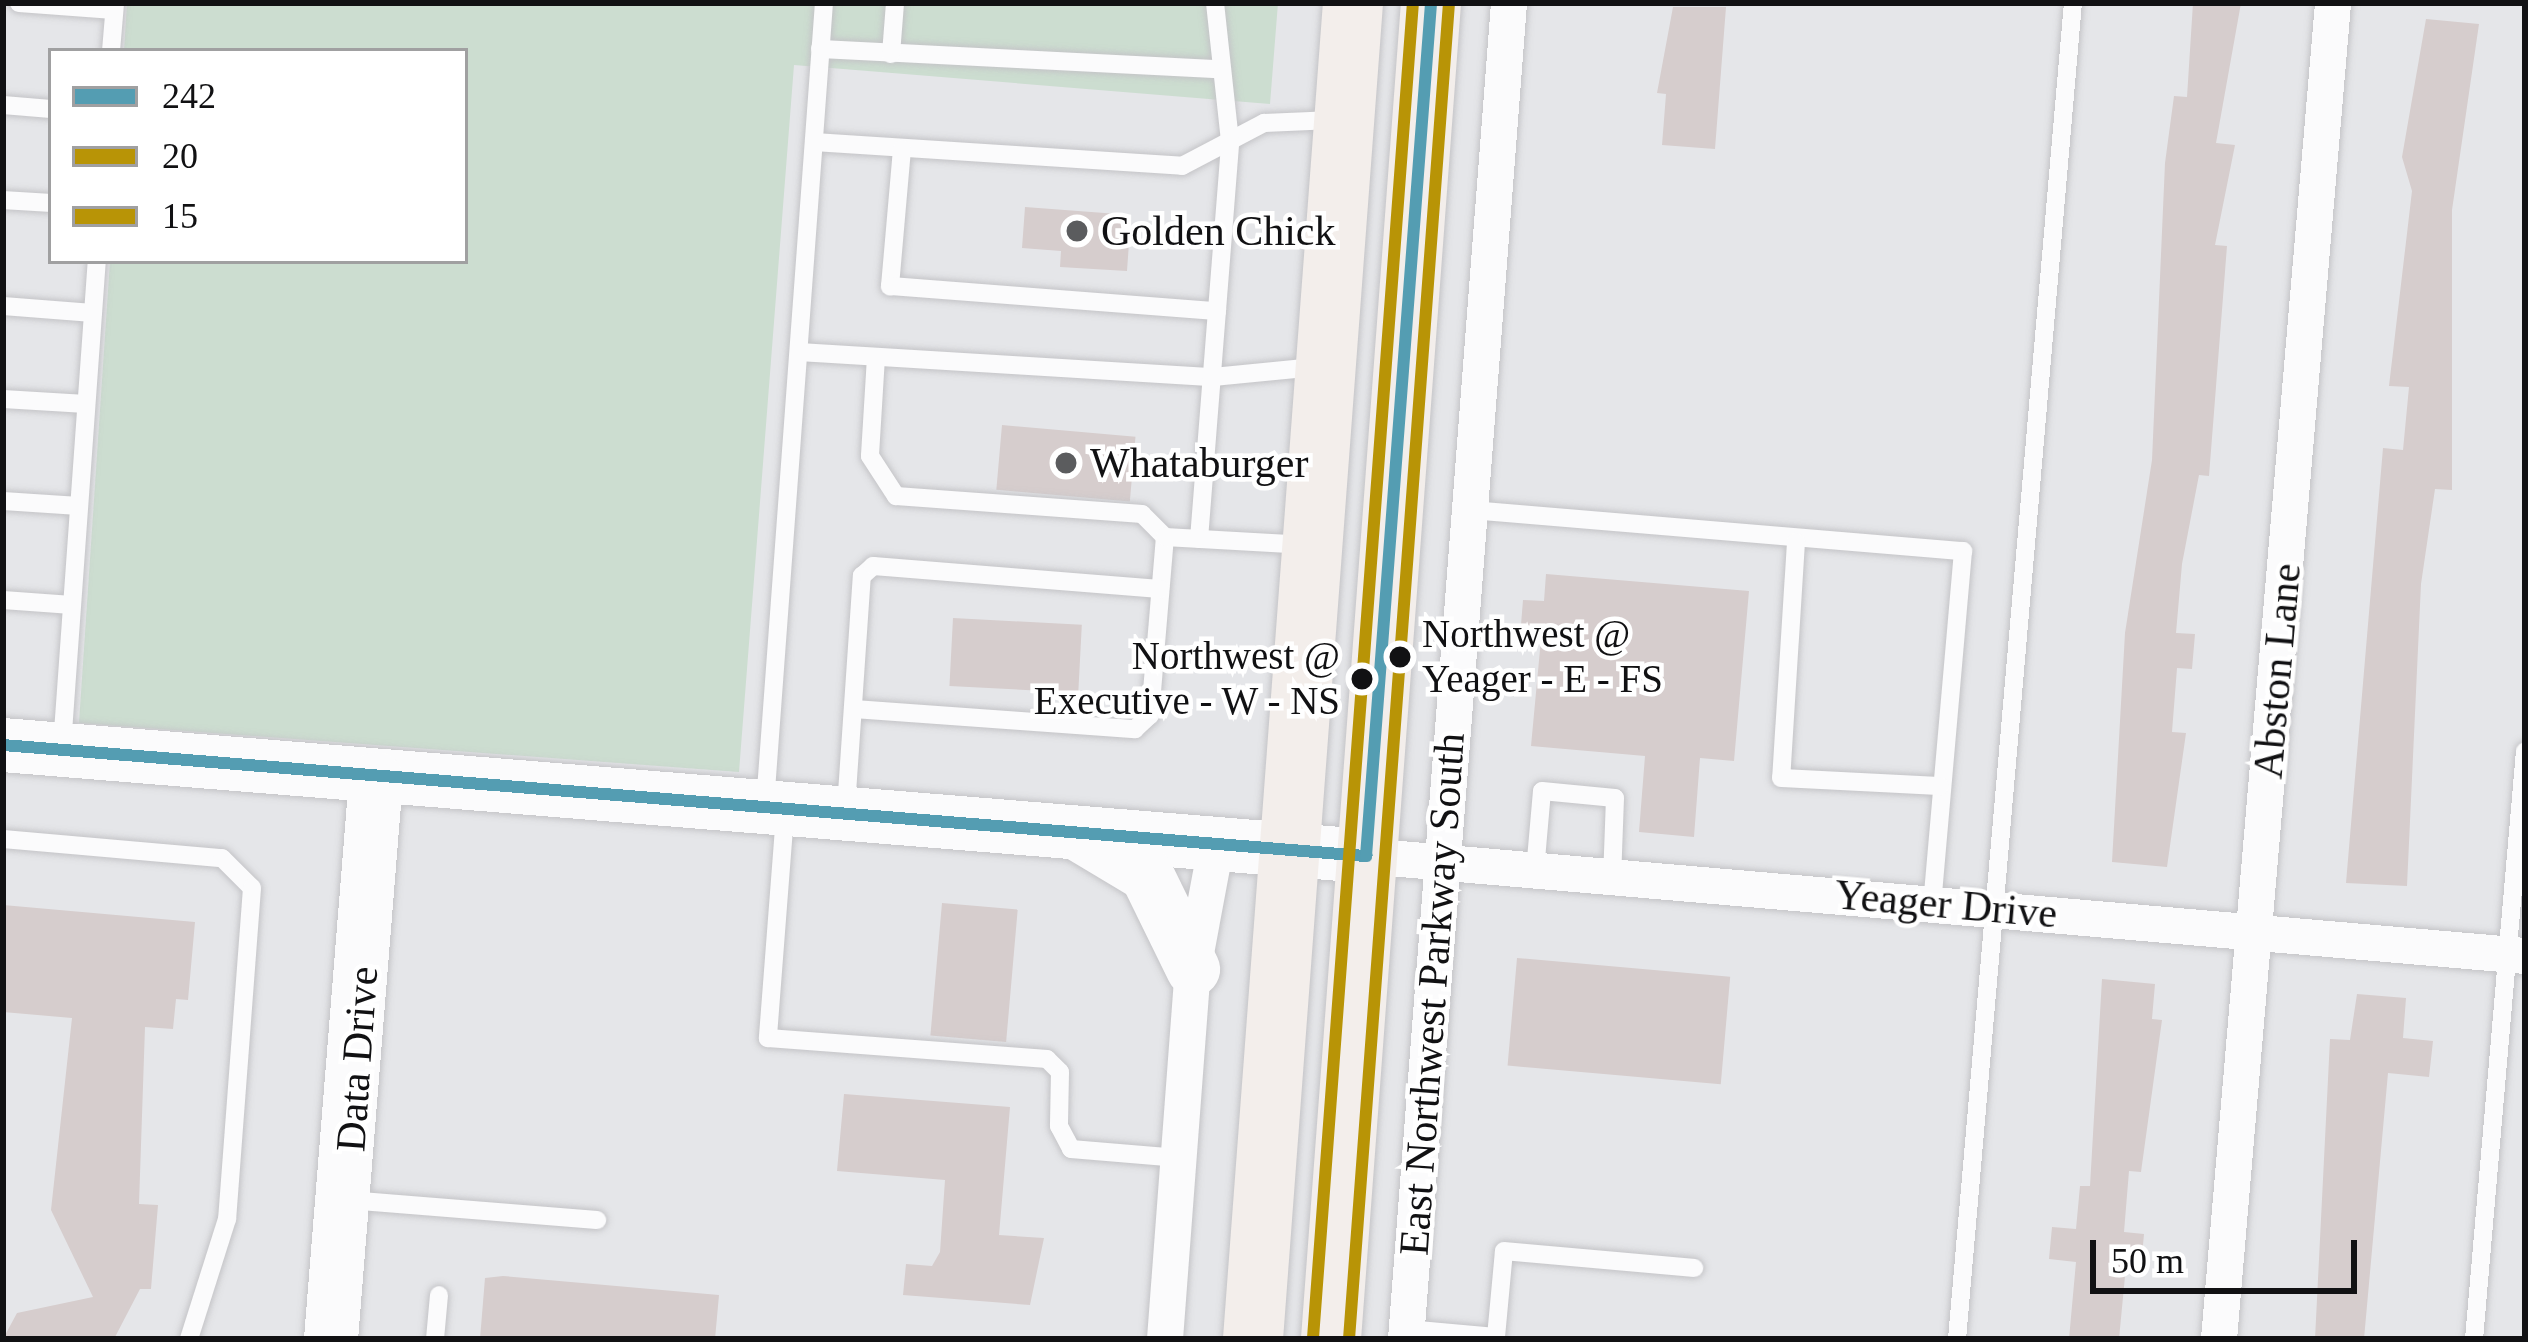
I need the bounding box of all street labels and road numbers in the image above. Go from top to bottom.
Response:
street label: Abston Lane [2242,561,2312,781]
street label: East Northwest Parkway South [1389,731,1475,1257]
street label: Yeager Drive [1833,869,2059,939]
street label: Data Drive [325,965,389,1153]

